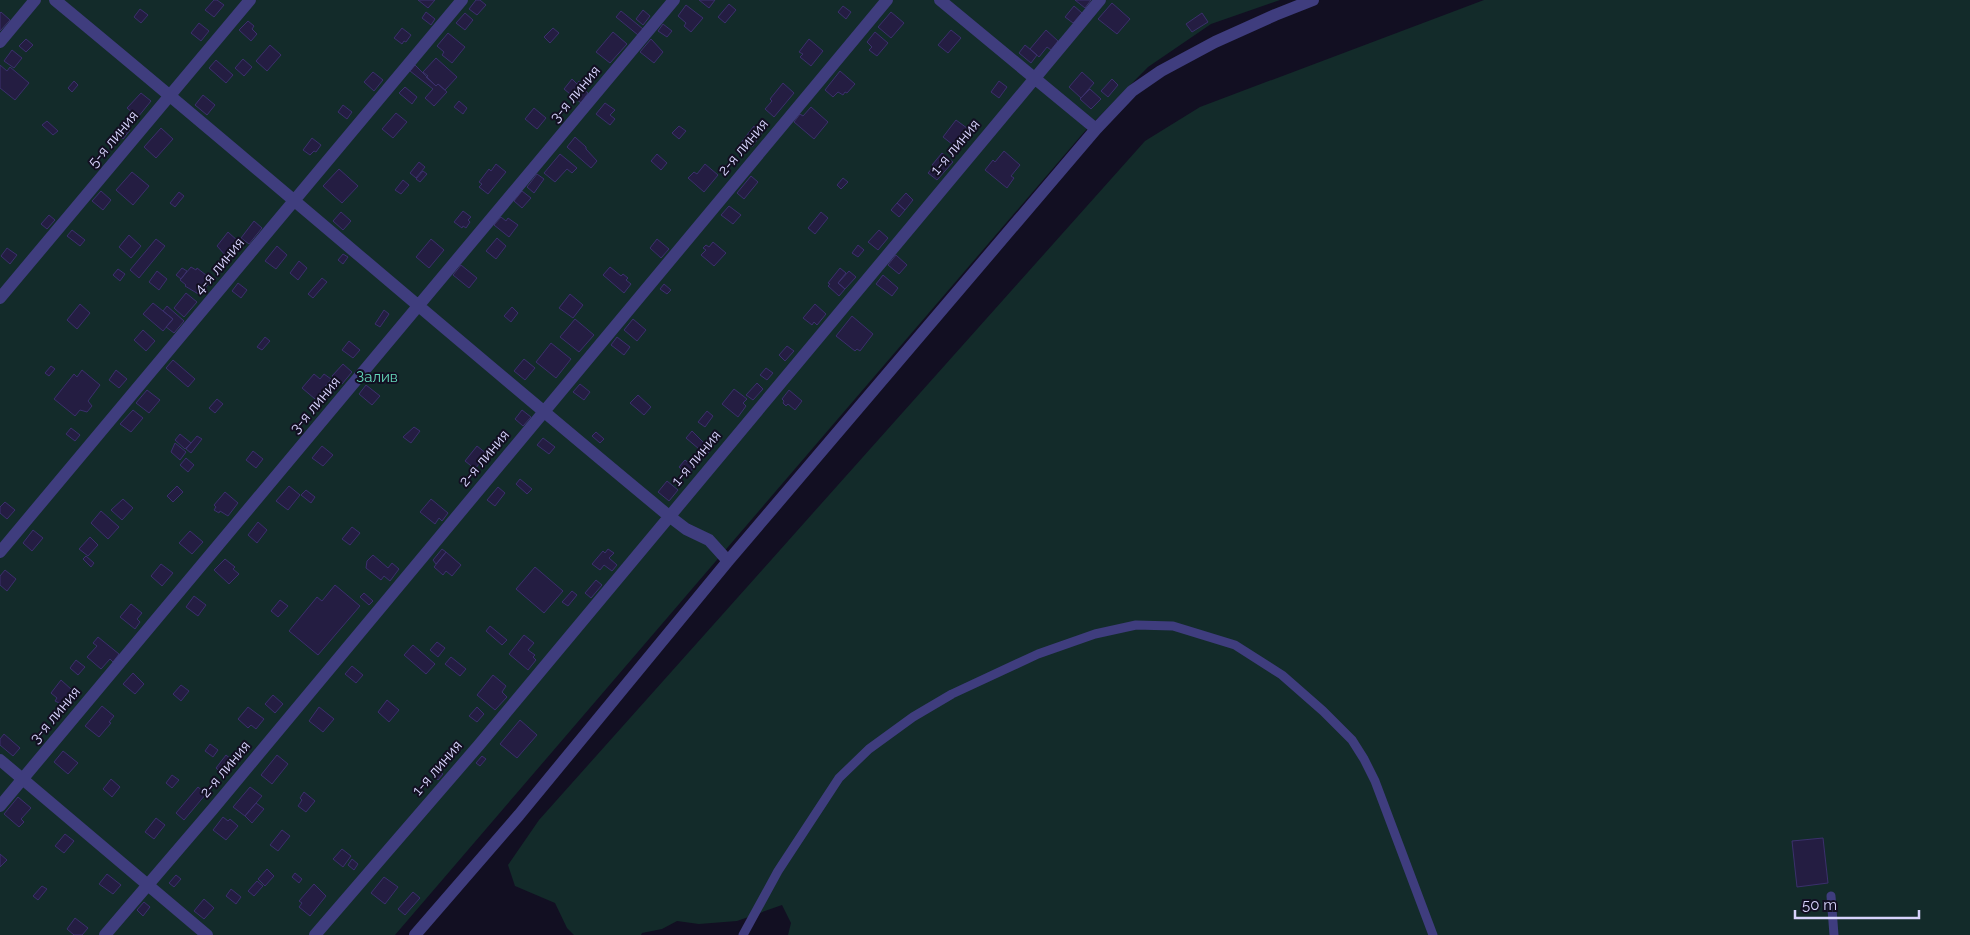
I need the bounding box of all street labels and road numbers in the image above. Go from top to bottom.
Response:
street label: 3-я линия [546,62,604,126]
street label: 5-я линия [84,107,142,171]
street label: 2-я линия [714,115,772,179]
street label: 1-я линия [927,116,983,178]
street label: 4-я линия [190,234,248,298]
street label: 3-я линия [286,373,344,437]
street label: 2-я линия [455,426,513,490]
street label: 1-я линия [668,427,724,489]
street label: 3-я линия [26,683,84,747]
street label: 2-я линия [196,737,254,801]
street label: 1-я линия [408,737,466,799]

